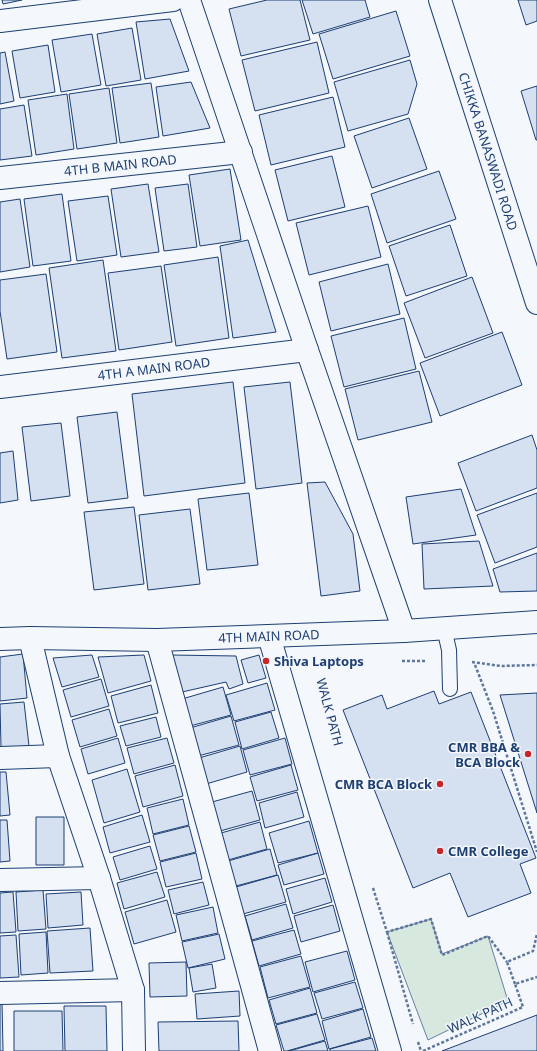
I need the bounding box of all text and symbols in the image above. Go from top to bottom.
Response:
street label: CHIKKA BANASWADI ROAD [455,70,522,233]
street label: 4TH B MAIN ROAD [63,150,178,180]
street label: 4TH A MAIN ROAD [97,353,211,384]
street label: 4TH MAIN ROAD [218,625,320,647]
place label: Shiva Laptops [274,652,364,670]
marker: Shiva Laptops [261,656,271,666]
street label: WALK PATH [312,676,348,748]
place label: CMR BBA & BCA Block [448,738,521,771]
marker: CMR BBA & BCA Block [523,749,533,759]
place label: CMR BCA Block [335,775,433,793]
marker: CMR BCA Block [435,779,445,789]
place label: CMR College [448,842,529,860]
marker: CMR College [435,846,445,856]
street label: WALK PATH [445,993,515,1037]

